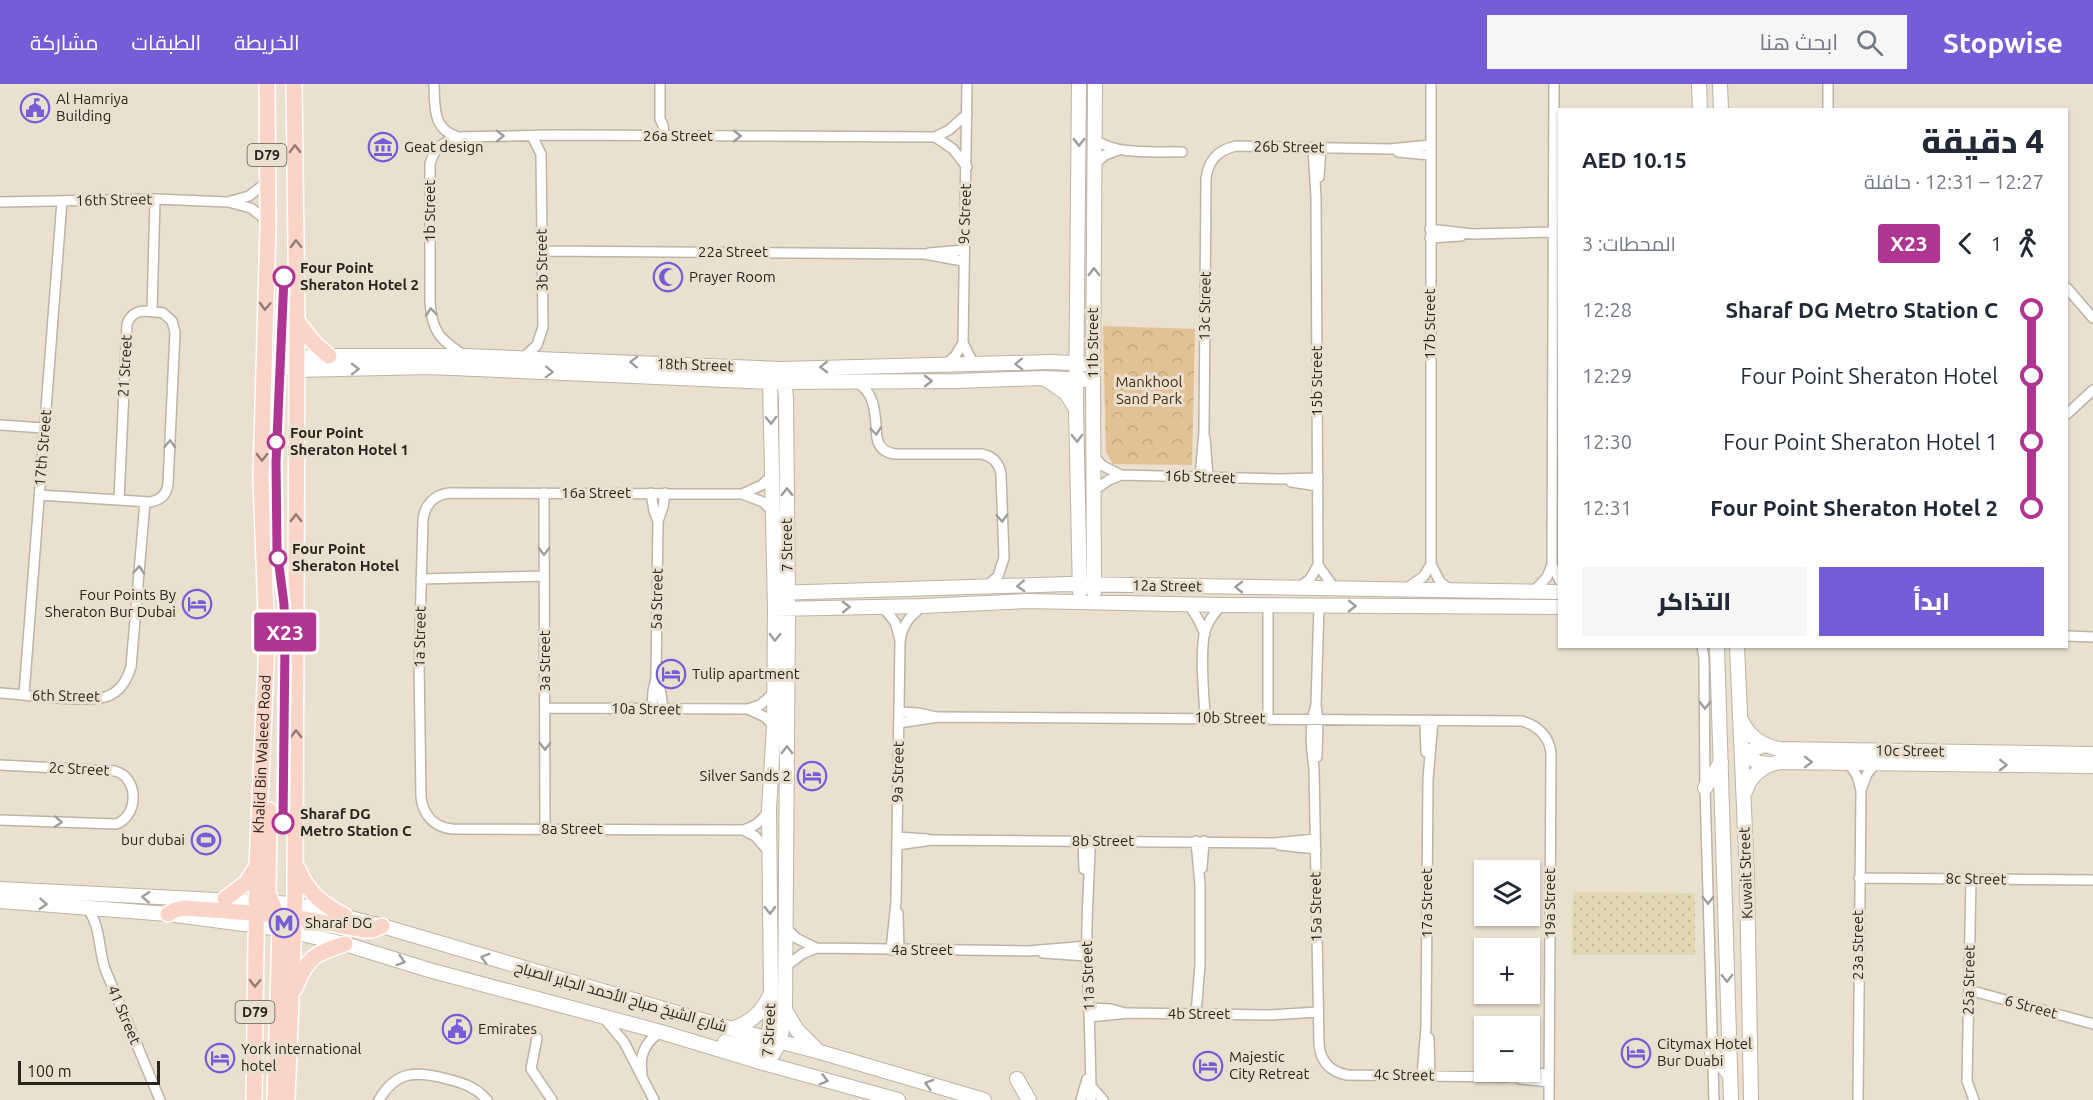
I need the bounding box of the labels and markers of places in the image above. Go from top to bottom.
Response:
place label: Al Hamriya Building [56,90,128,124]
public building icon: Al Hamriya Building [19,92,51,124]
museum icon: Geat design [367,131,399,163]
place label: Geat design [404,138,484,155]
place label: Four Point Sheraton Hotel 2 [300,259,419,293]
mosque icon: Prayer Room [652,261,684,293]
marker: Four Point Sheraton Hotel 2 [273,266,295,288]
place label: Prayer Room [689,268,776,285]
place label: Four Point Sheraton Hotel 1 [290,424,409,458]
marker: Four Point Sheraton Hotel 1 [267,433,285,451]
place label: Four Point Sheraton Hotel [292,540,399,574]
marker: Four Point Sheraton Hotel [269,549,287,567]
place label: Four Points By Sheraton Bur Dubai [45,586,176,620]
hotel icon: Four Points By Sheraton Bur Dubai [181,588,213,620]
hotel icon: Tulip apartment [655,658,687,690]
place label: Tulip apartment [692,665,800,682]
hotel icon: Silver Sands 2 [796,760,828,792]
place label: Silver Sands 2 [700,767,791,784]
place label: Sharaf DG Metro Station C [300,805,412,839]
marker: Sharaf DG Metro Station C [272,812,294,834]
sports icon: bur dubai [190,824,222,856]
place label: bur dubai [121,831,185,848]
metro station icon: Sharaf DG [268,907,300,939]
place label: Sharaf DG [305,914,372,931]
public building icon: Emirates [441,1013,473,1045]
place label: Emirates [478,1020,537,1037]
place label: Citymax Hotel Bur Duabi [1657,1035,1752,1069]
hotel icon: Citymax Hotel Bur Duabi [1620,1037,1652,1069]
place label: York international hotel [241,1040,361,1074]
hotel icon: York international hotel [204,1042,236,1074]
place label: Majestic City Retreat [1229,1048,1310,1082]
hotel icon: Majestic City Retreat [1192,1050,1224,1082]

